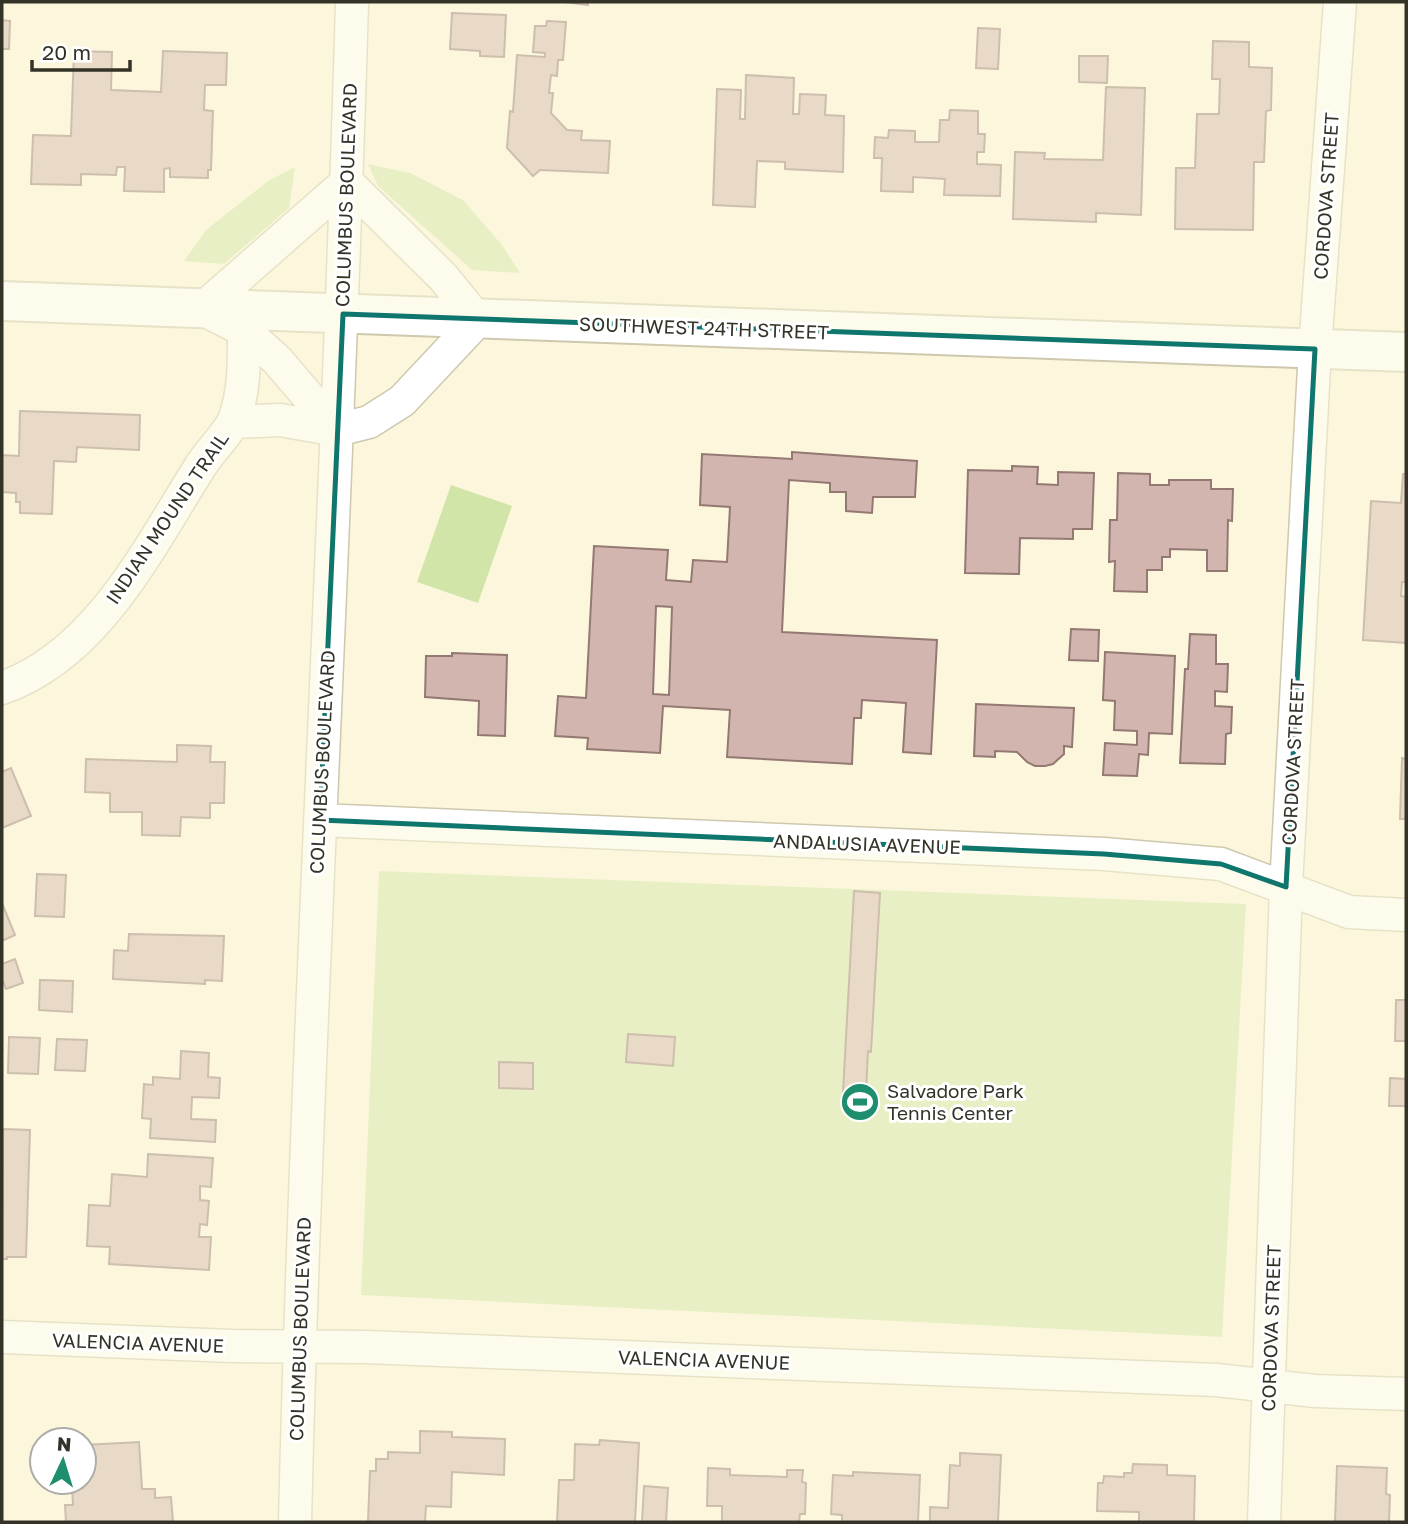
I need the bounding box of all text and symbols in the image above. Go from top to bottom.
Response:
scale bar [32,28,130,72]
text: 20 m [42,39,91,65]
street label: COLUMBUS BOULEVARD [330,83,361,307]
street label: CORDOVA STREET [1308,112,1343,280]
street label: SOUTHWEST 24TH STREET [579,312,830,343]
street label: INDIAN MOUND TRAIL [100,427,233,608]
street label: COLUMBUS BOULEVARD [304,649,339,874]
street label: CORDOVA STREET [1277,678,1308,846]
street label: ANDALUSIA AVENUE [773,829,961,858]
place label: Salvadore Park Tennis Center [887,1079,1024,1124]
sports icon: Salvadore Park Tennis Center [839,1081,881,1123]
street label: COLUMBUS BOULEVARD [284,1217,315,1441]
street label: CORDOVA STREET [1256,1244,1285,1412]
street label: VALENCIA AVENUE [52,1328,224,1357]
street label: VALENCIA AVENUE [618,1345,790,1374]
north arrow [28,1426,98,1496]
text: N [56,1432,72,1456]

